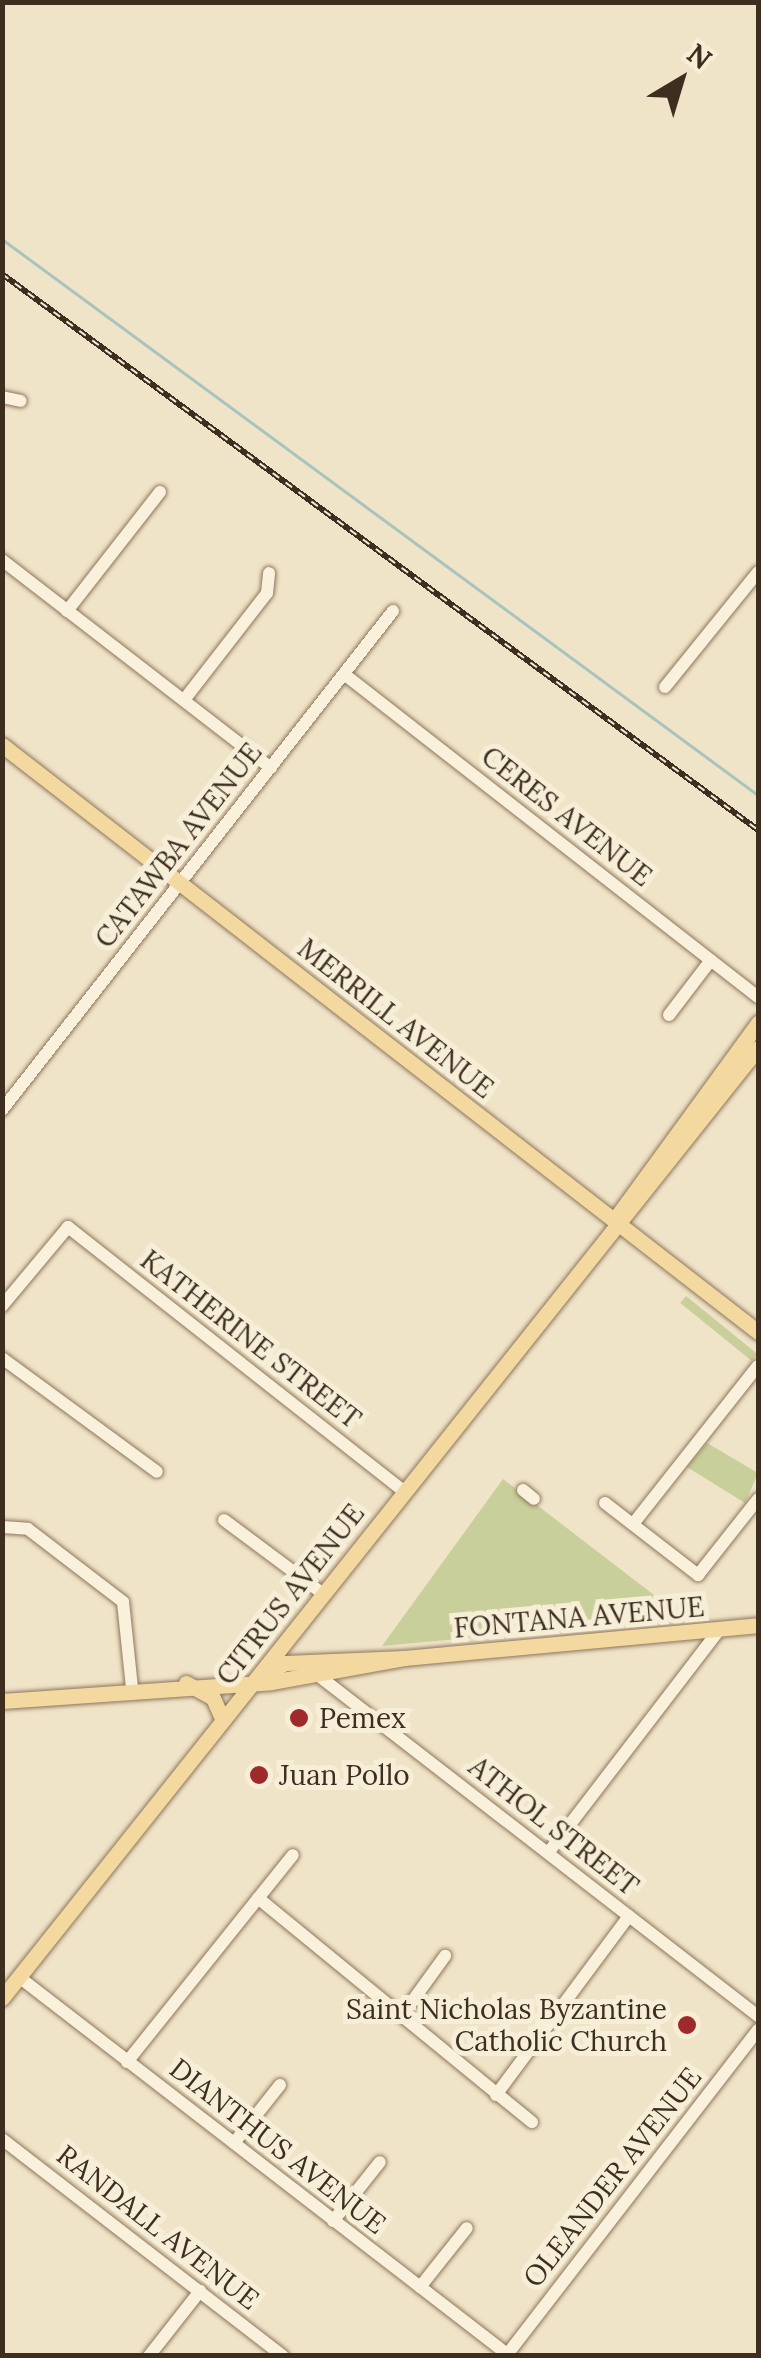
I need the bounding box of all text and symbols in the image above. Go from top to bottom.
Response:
north arrow [631,30,731,130]
text: N [680,36,719,77]
street label: CATAWBA AVENUE [88,736,268,954]
street label: CERES AVENUE [475,739,659,893]
street label: MERRILL AVENUE [291,931,501,1105]
street label: KATHERINE STREET [134,1243,368,1435]
street label: CITRUS AVENUE [209,1497,371,1691]
street label: FONTANA AVENUE [452,1589,706,1645]
place label: Pemex [319,1701,406,1735]
marker: Pemex [288,1707,310,1729]
street label: ATHOL STREET [462,1749,646,1903]
place label: Juan Pollo [279,1758,410,1792]
marker: Juan Pollo [248,1764,270,1786]
place label: Saint Nicholas Byzantine Catholic Church [346,1992,667,2058]
marker: Saint Nicholas Byzantine Catholic Church [676,2014,698,2036]
street label: DIANTHUS AVENUE [163,2051,393,2241]
street label: OLEANDER AVENUE [516,2061,708,2293]
street label: RANDALL AVENUE [50,2138,266,2316]

